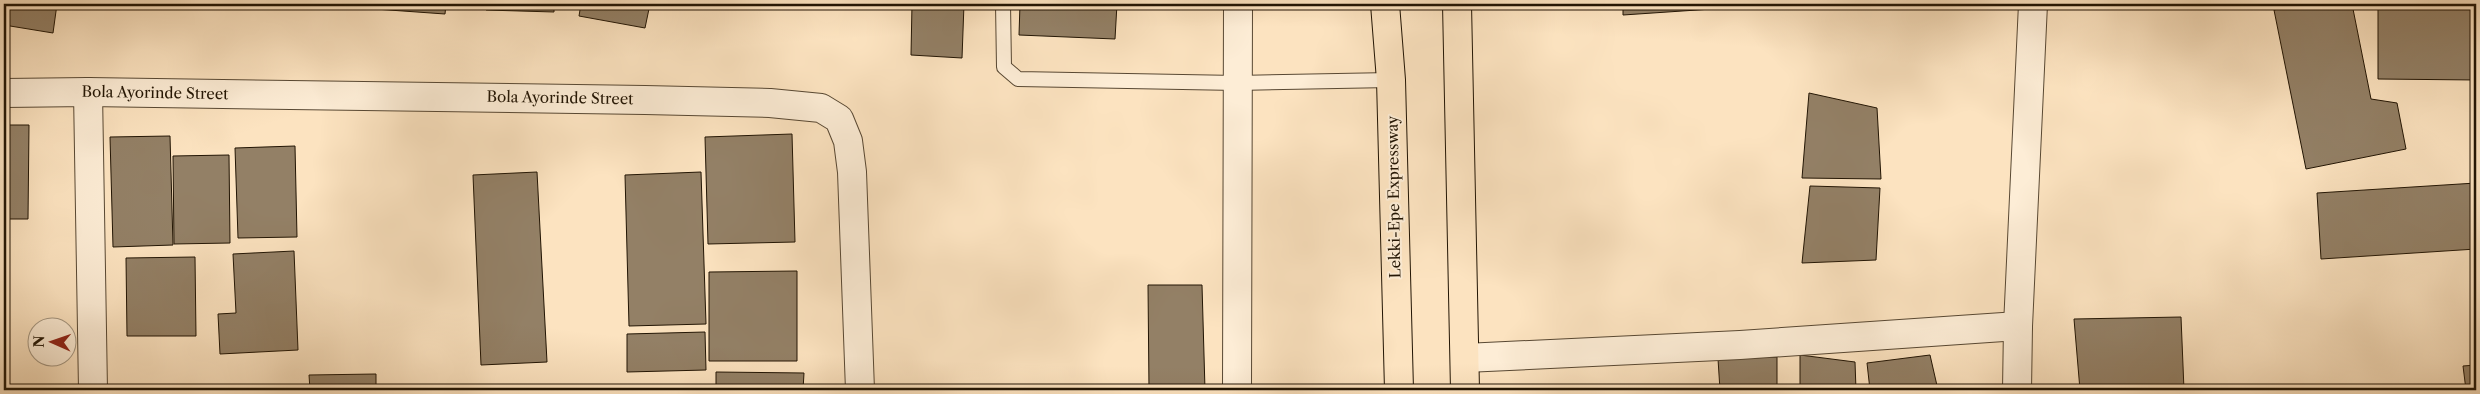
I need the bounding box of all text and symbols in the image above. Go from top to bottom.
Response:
street label: Bola Ayorinde Street [81,82,229,103]
street label: Bola Ayorinde Street [486,87,634,108]
street label: Lekki-Epe Expressway [1383,115,1404,278]
north arrow [28,316,78,366]
text: N [30,335,48,348]

